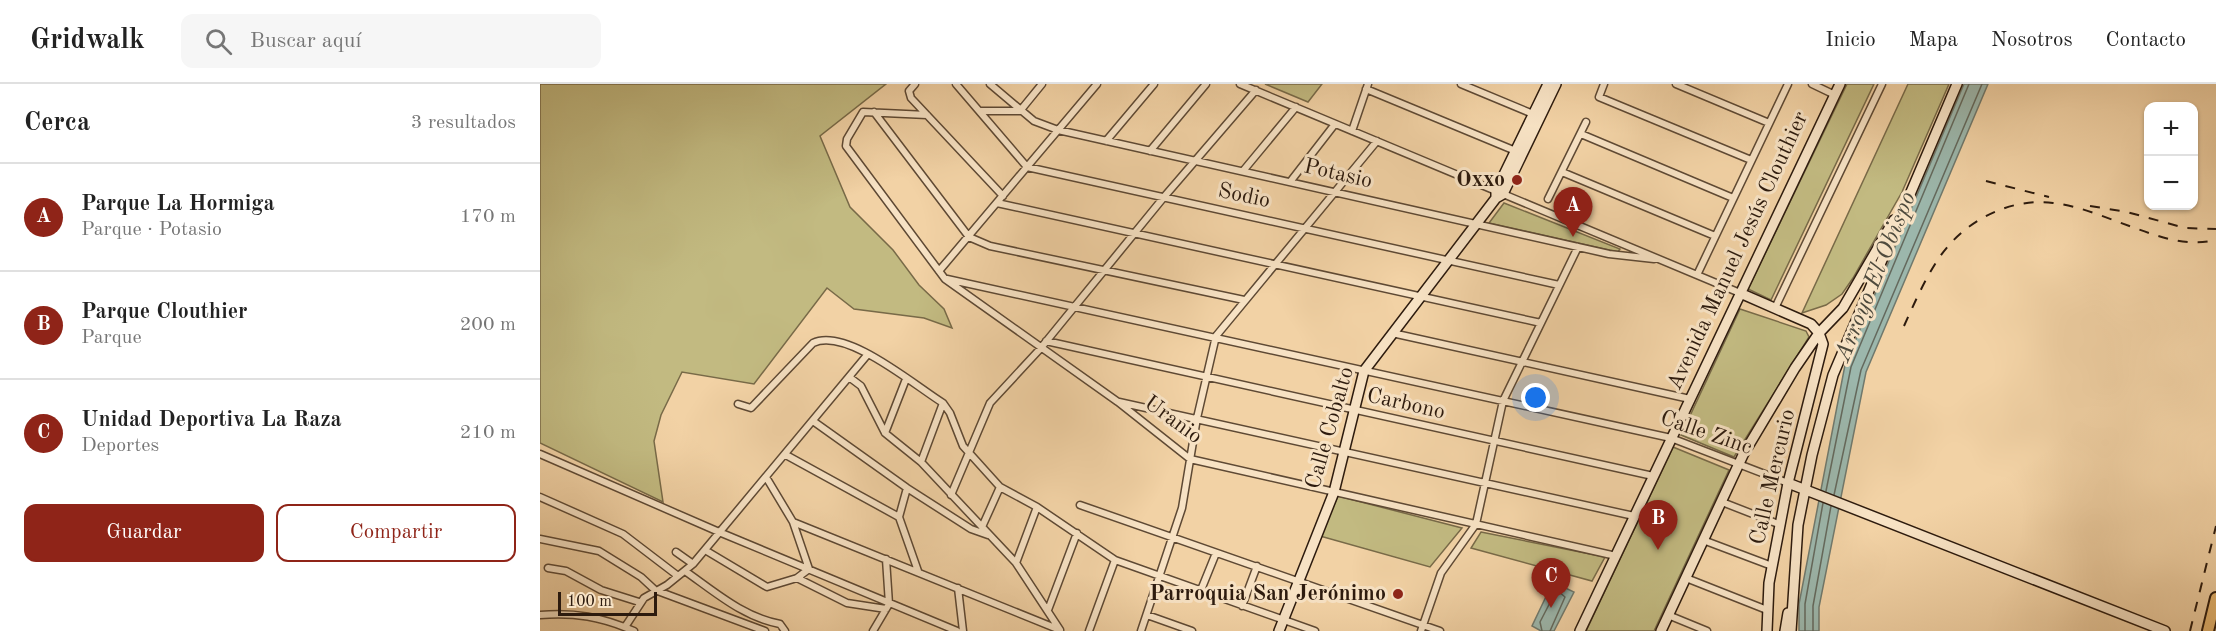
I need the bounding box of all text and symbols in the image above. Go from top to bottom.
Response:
search box [181,14,601,68]
icon: search [202,25,235,58]
text: Gridwalk [30,27,145,55]
text: Buscar aquí [250,30,361,52]
text: Inicio [1825,30,1876,51]
text: Mapa [1909,30,1958,51]
text: Nosotros [1991,30,2073,51]
text: Contacto [2106,30,2186,51]
map controls [2144,102,2198,210]
button: + [2144,102,2198,156]
street label: Avenida Manuel Jesús Clouthier [1664,108,1812,394]
text: Cerca [24,110,90,136]
text: 3 resultados [411,113,516,133]
street label: Potasio [1302,155,1374,193]
button: − [2144,156,2198,210]
place label: Oxxo [1456,169,1505,191]
marker: Oxxo [1510,173,1524,187]
street label: Sodio [1216,180,1272,212]
pin: A [1554,188,1592,237]
water label: Arroyo El Obispo [1830,189,1921,367]
text: Parque La Hormiga [81,193,275,215]
text: A [36,207,51,227]
text: 170 m [460,207,516,227]
text: Parque · Potasio [81,220,222,240]
text: Parque Clouthier [81,301,248,323]
text: B [36,315,51,335]
text: 200 m [460,315,516,335]
text: Parque [81,328,142,348]
street label: Calle Cobalto [1302,364,1358,492]
your location [1521,383,1550,412]
street label: Carbono [1365,384,1447,424]
street label: Uranio [1140,392,1206,448]
street label: Calle Zinc [1657,407,1755,459]
street label: Calle Mercurio [1747,407,1799,547]
text: Unidad Deportiva La Raza [81,409,342,431]
text: C [37,423,50,443]
text: 210 m [460,423,516,443]
text: Deportes [81,436,159,456]
pin: B [1638,500,1678,550]
button: Guardar [24,504,264,562]
button: Compartir [276,504,516,562]
pin: C [1532,558,1570,608]
place label: Parroquia San Jerónimo [1149,583,1386,605]
marker: Parroquia San Jerónimo [1391,587,1405,601]
scale bar [558,589,657,616]
text: 100 m [567,594,612,610]

